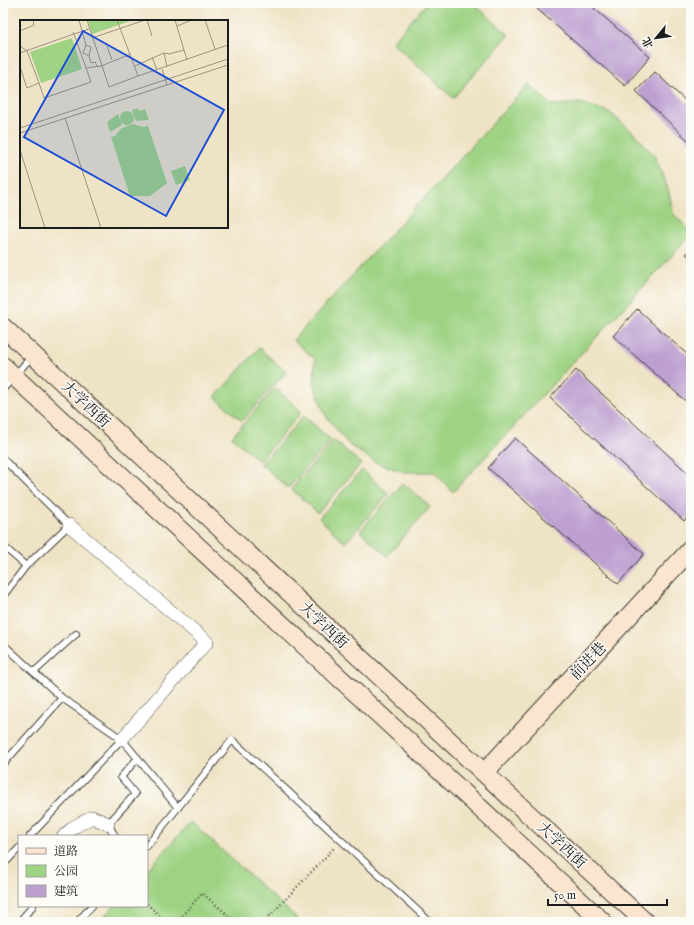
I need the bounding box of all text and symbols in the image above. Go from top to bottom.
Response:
north arrow [636,18,676,58]
inset map [20,20,228,228]
text: 北 [639,34,657,51]
street label: 大学西街 [57,377,114,432]
street label: 大学西街 [295,598,352,653]
street label: 前进巷 [566,638,611,684]
street label: 大学西街 [533,818,590,873]
legend [18,835,148,907]
text: 道路 [54,844,78,859]
text: 公园 [54,864,78,879]
scale bar [548,881,667,907]
text: 建筑 [54,884,78,899]
text: 50 m [554,888,576,903]

